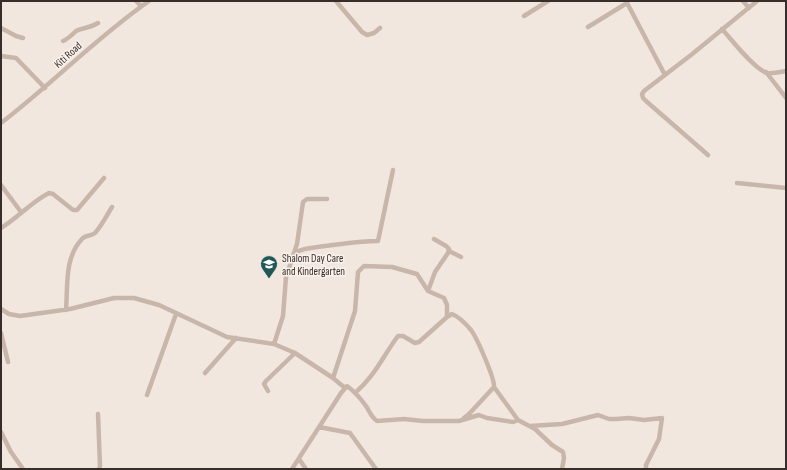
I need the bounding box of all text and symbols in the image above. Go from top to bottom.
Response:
street label: Kiti Road [52,39,85,71]
place label: Shalom Day Care and Kindergarten [282,252,345,278]
school or university icon: Shalom Day Care and Kindergarten [259,254,279,279]

